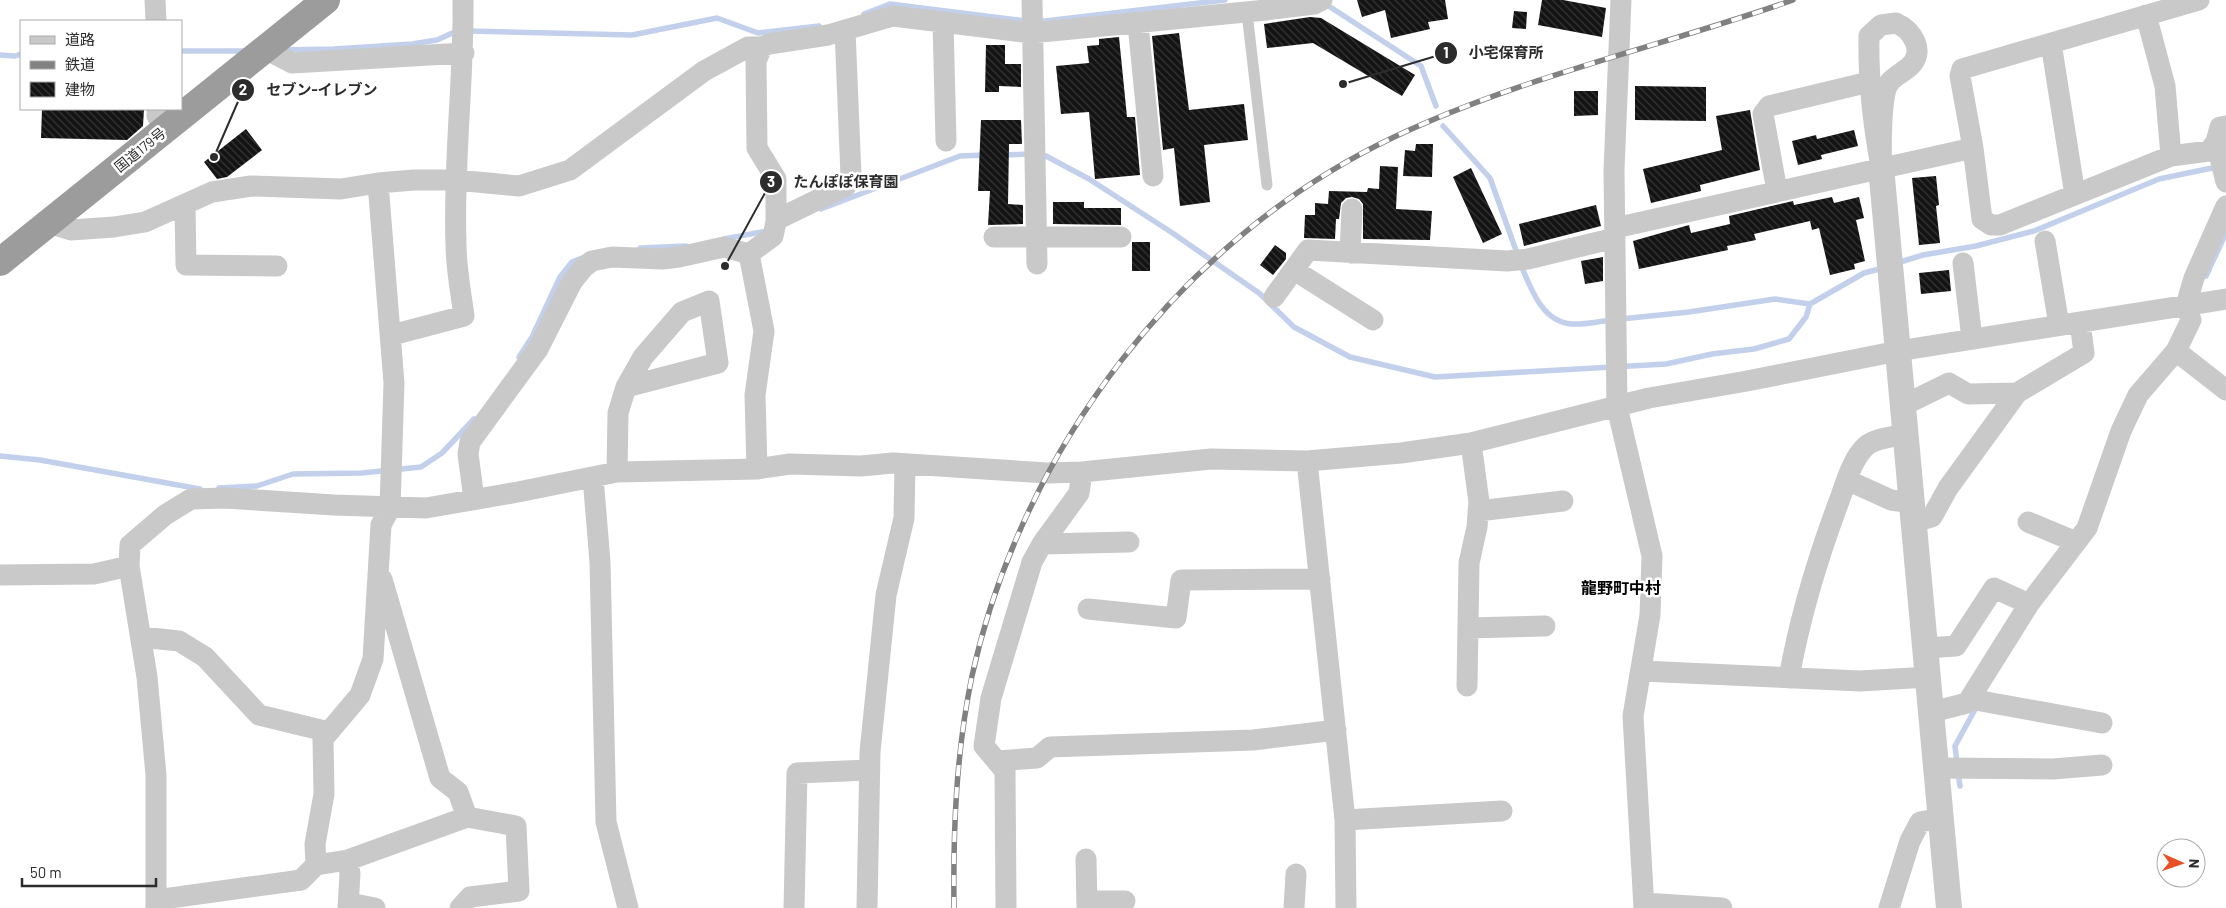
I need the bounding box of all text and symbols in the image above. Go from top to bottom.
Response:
legend [20,20,182,110]
text: 道路 [65,30,95,48]
callout: 小宅保育所 [1434,38,1554,68]
text: 1 [1443,43,1449,61]
text: 小宅保育所 [1468,43,1544,61]
text: 鉄道 [65,55,95,73]
callout: セブン-イレブン [231,75,387,105]
text: 建物 [65,80,95,98]
text: 2 [239,80,247,98]
text: セブン-イレブン [266,80,378,98]
street label: 国道179号 [111,124,169,175]
callout: たんぽぽ保育園 [759,167,909,197]
text: 3 [767,172,775,190]
text: たんぽぽ保育園 [793,172,899,190]
district label: 龍野町中村 [1581,578,1661,597]
north arrow [2156,838,2206,888]
scale bar [22,856,156,888]
text: N [2186,859,2203,868]
text: 50 m [30,863,62,881]

